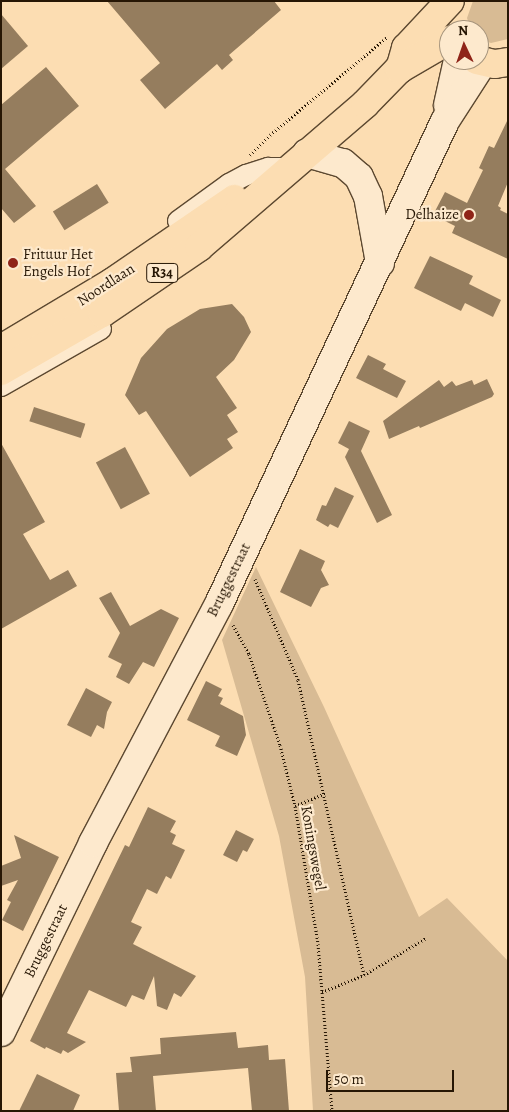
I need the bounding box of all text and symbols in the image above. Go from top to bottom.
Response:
north arrow [439,20,489,70]
text: N [458,21,469,40]
place label: Delhaize [405,206,459,224]
marker: Delhaize [463,209,475,221]
place label: Frituur Het Engels Hof [23,245,93,280]
marker: Frituur Het Engels Hof [7,257,19,269]
street label: Noordlaan [74,260,138,310]
road number: R34 [146,262,178,284]
street label: Bruggestraat [203,540,255,620]
street label: Koningswegel [297,804,329,892]
street label: Bruggestraat [20,901,72,981]
scale bar [329,1060,456,1092]
text: 50 m [334,1069,364,1089]

